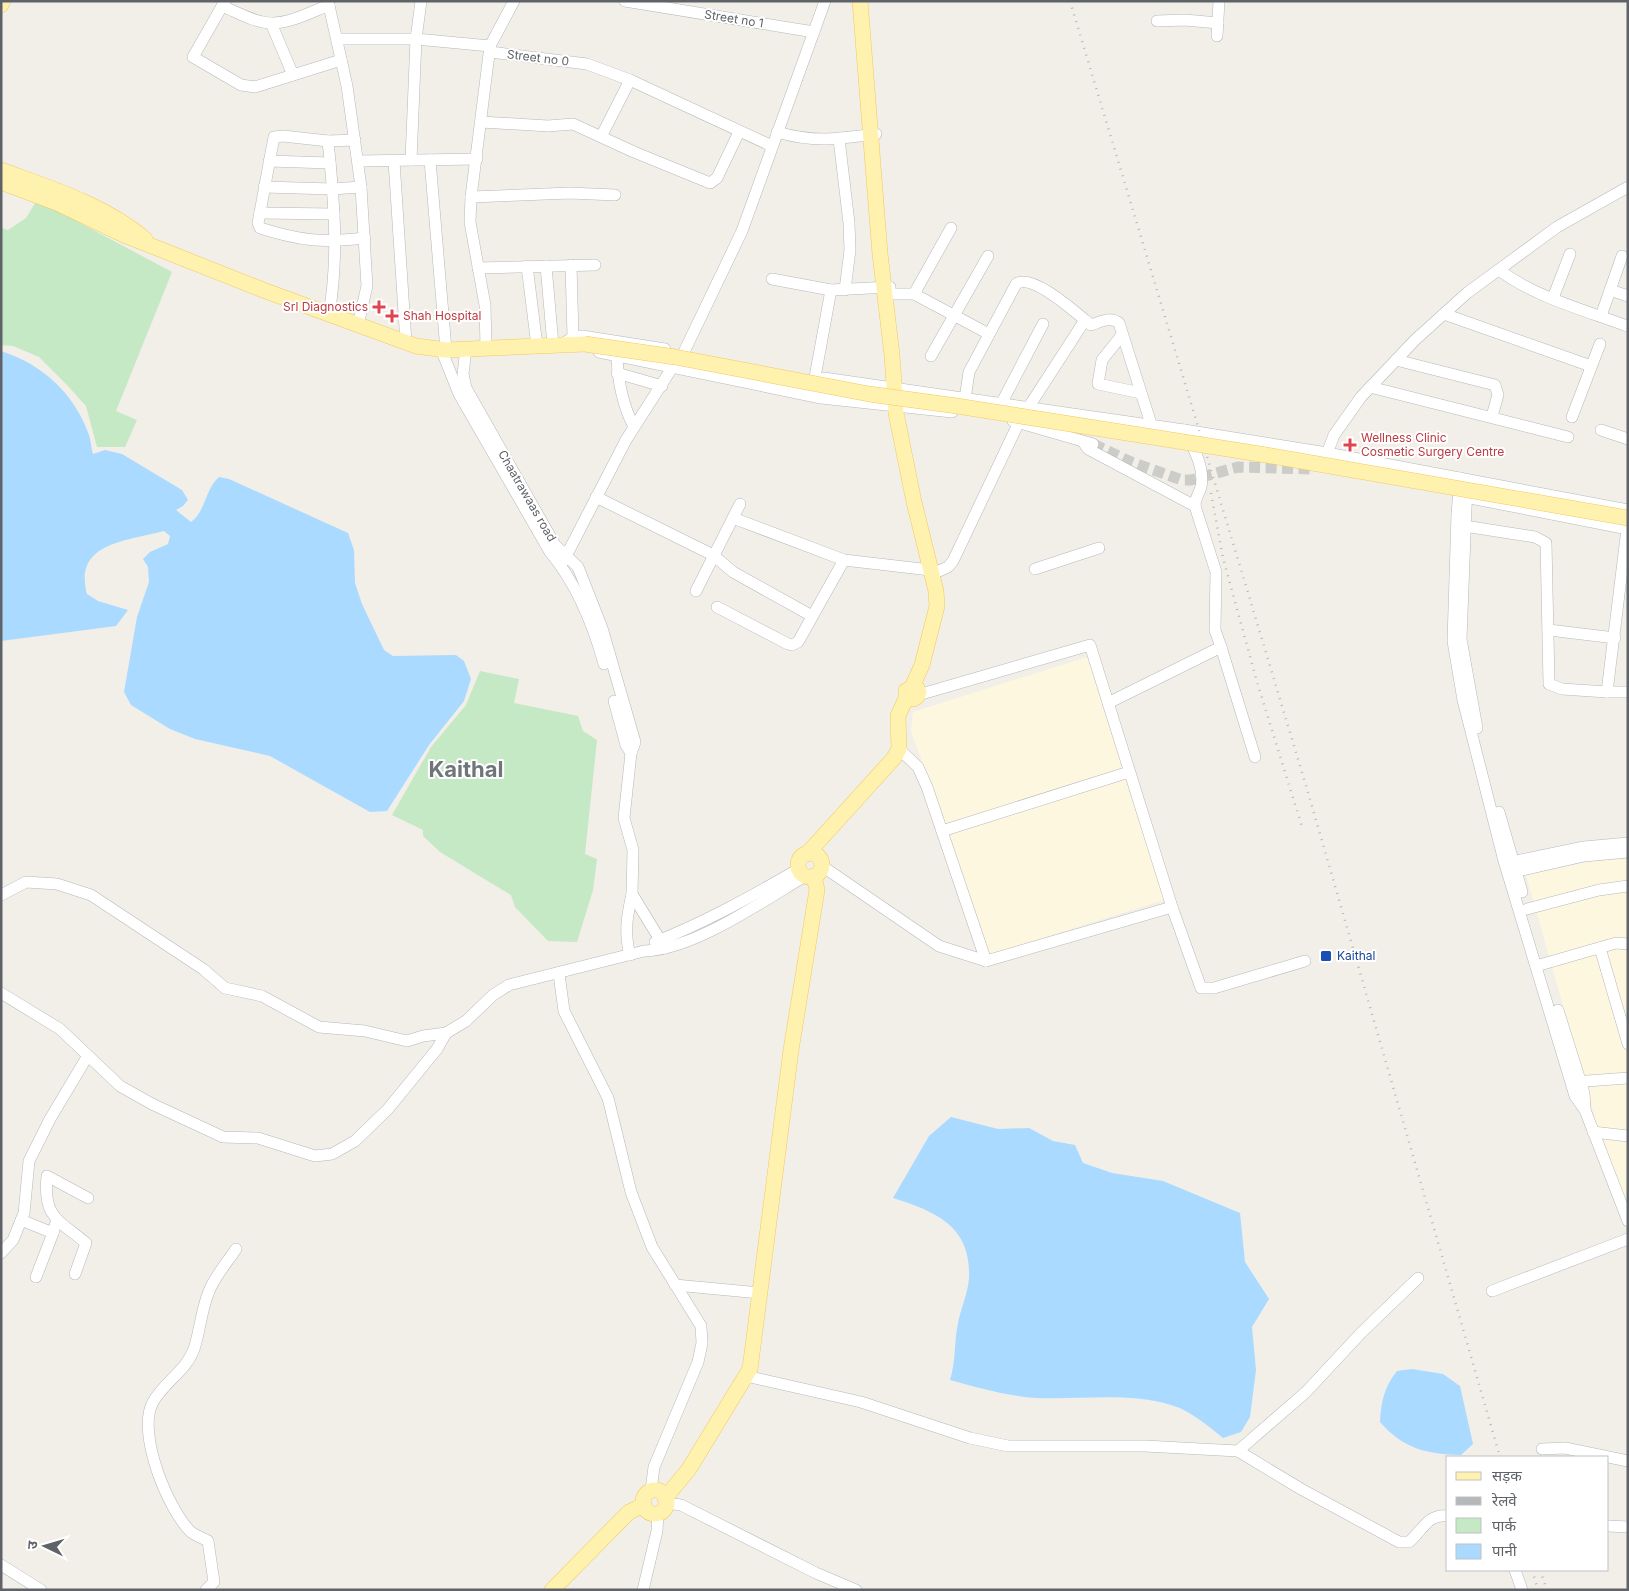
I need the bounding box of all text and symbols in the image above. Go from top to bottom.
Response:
street label: Street no 1 [703,6,765,31]
street label: Street no 0 [506,46,570,69]
place label: Srl Diagnostics [283,299,368,314]
marker: Srl Diagnostics [372,300,386,314]
place label: Shah Hospital [403,308,481,323]
marker: Shah Hospital [385,309,399,323]
place label: Wellness Clinic Cosmetic Surgery Centre [1361,430,1504,459]
marker: Wellness Clinic Cosmetic Surgery Centre [1343,438,1357,452]
street label: Chaatrawaas road [495,447,560,544]
district label: Kaithal [428,756,504,782]
place label: Kaithal [1337,948,1375,963]
marker: Kaithal [1319,949,1333,963]
legend [1446,1456,1609,1571]
text: सड़क [1492,1466,1522,1485]
text: रेलवे [1491,1491,1517,1510]
text: पार्क [1492,1516,1516,1535]
north arrow [20,1521,70,1571]
text: उ [23,1539,40,1550]
text: पानी [1492,1541,1518,1560]

